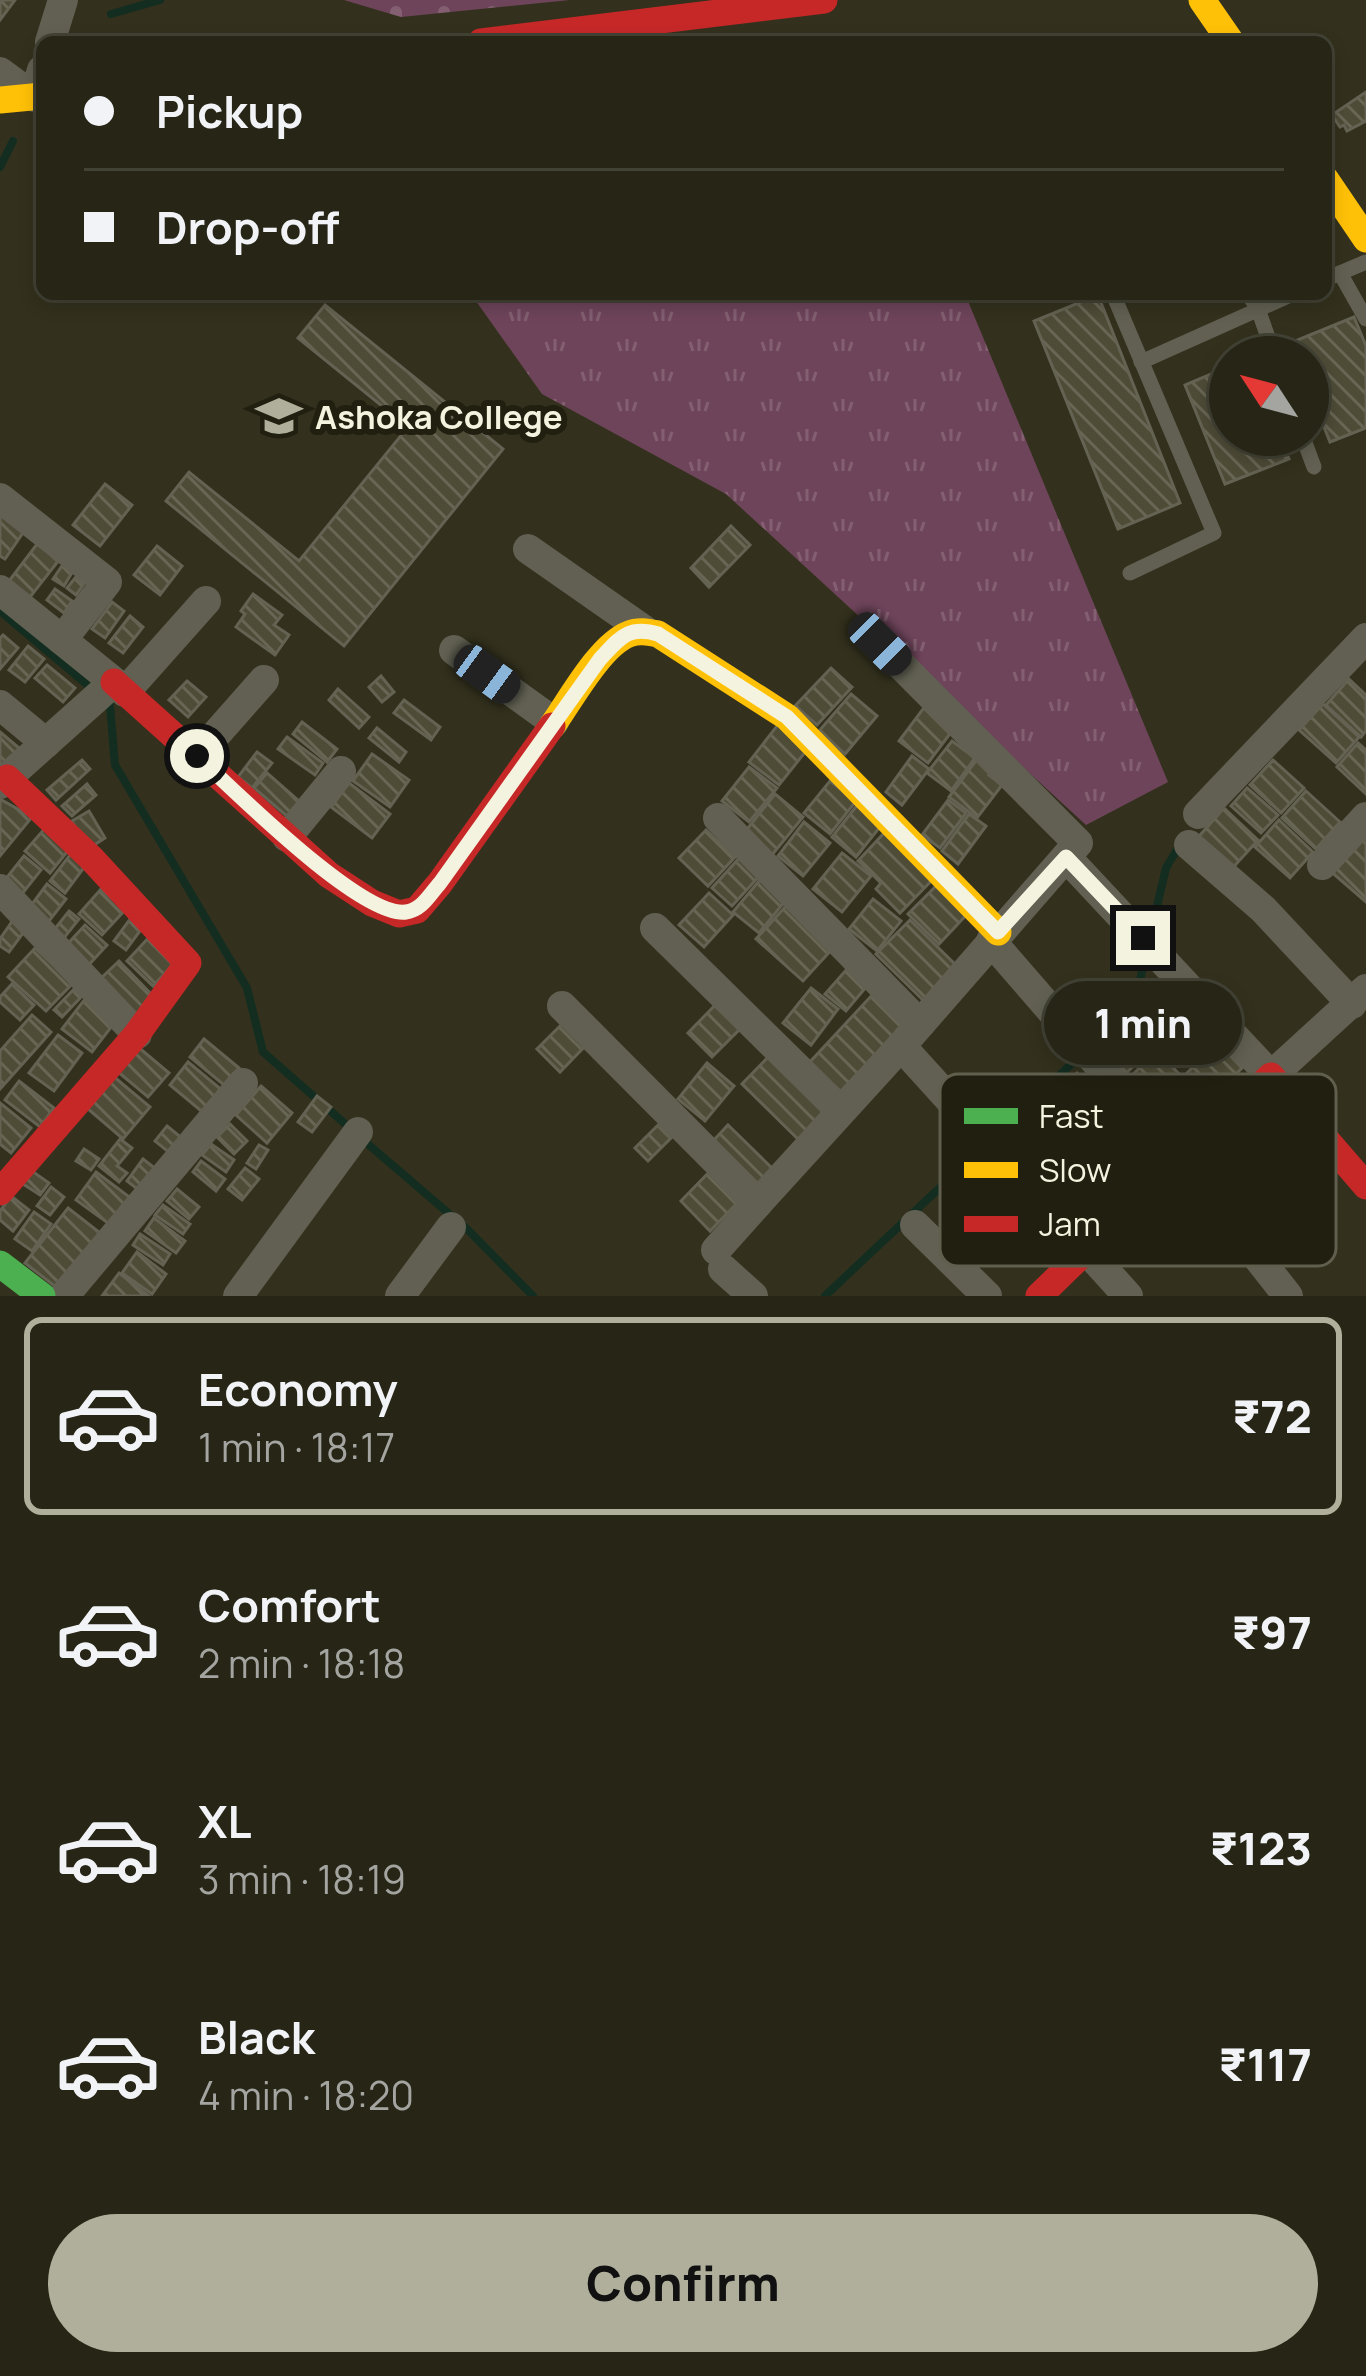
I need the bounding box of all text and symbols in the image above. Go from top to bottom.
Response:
text: Pickup [156,80,303,142]
text: Drop-off [156,196,339,258]
north arrow [1209,336,1329,456]
map controls [1209,336,1329,456]
school or university icon: Ashoka College [254,391,304,441]
place label: Ashoka College [315,394,563,439]
car [842,606,918,682]
car [447,638,527,710]
route start [170,729,224,783]
route end [1116,911,1170,965]
callout: 1 min [1044,980,1242,1064]
text: 1 min [1094,996,1192,1050]
legend [940,1074,1336,1266]
text: Fast [1039,1093,1104,1138]
text: Slow [1039,1147,1111,1192]
text: Jam [1039,1201,1101,1246]
text: Economy [198,1358,398,1420]
icon: car [54,1362,162,1470]
text: ₹72 [1232,1385,1312,1447]
text: 1 min · 18:17 [198,1420,395,1474]
text: Comfort [198,1574,381,1636]
icon: car [54,1578,162,1686]
text: ₹97 [1231,1601,1312,1663]
text: 2 min · 18:18 [198,1636,405,1690]
text: XL [198,1790,252,1852]
icon: car [54,1794,162,1902]
text: ₹123 [1210,1817,1312,1879]
text: 3 min · 18:19 [198,1852,406,1906]
text: Black [198,2006,315,2068]
icon: car [54,2010,162,2118]
text: ₹117 [1219,2033,1312,2095]
text: 4 min · 18:20 [198,2068,414,2122]
button: Confirm [48,2214,1318,2352]

